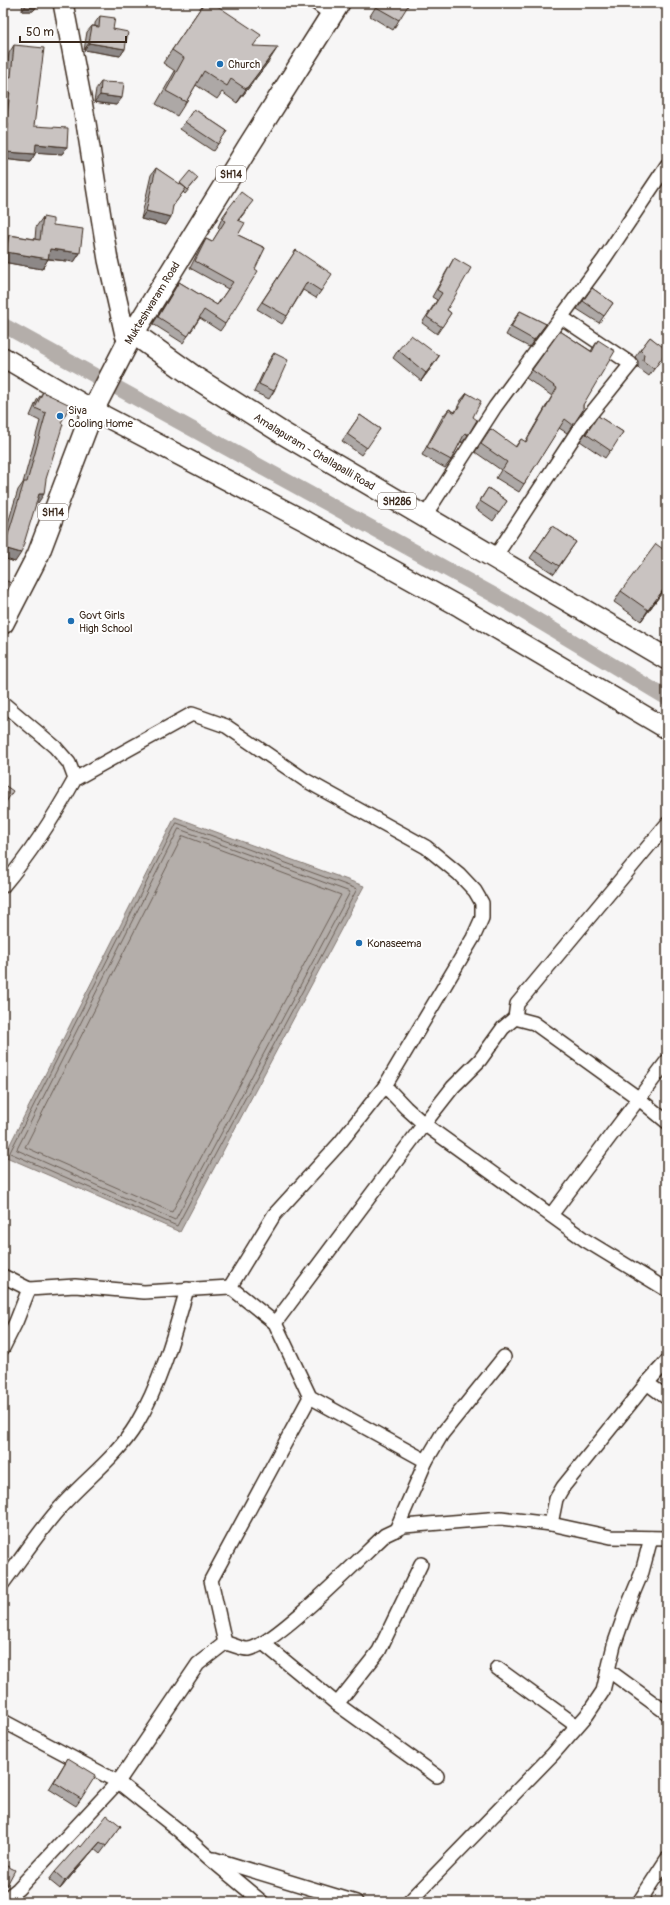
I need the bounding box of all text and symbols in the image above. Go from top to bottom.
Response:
scale bar [20,18,126,44]
text: 50 m [26,25,54,40]
place label: Church [228,58,260,71]
marker: Church [215,59,225,69]
road number: SH14 [216,166,246,182]
street label: Mukteshwaram Road [122,259,183,347]
place label: Siva Cooling Home [68,404,134,430]
marker: Siva Cooling Home [55,411,65,421]
street label: Amalapuram - Challapalli Road [251,411,377,493]
road number: SH286 [378,493,416,509]
road number: SH14 [38,504,68,520]
place label: Govt Girls High School [79,609,133,635]
marker: Govt Girls High School [66,616,76,626]
place label: Konaseema [367,937,421,950]
marker: Konaseema [354,938,364,948]

